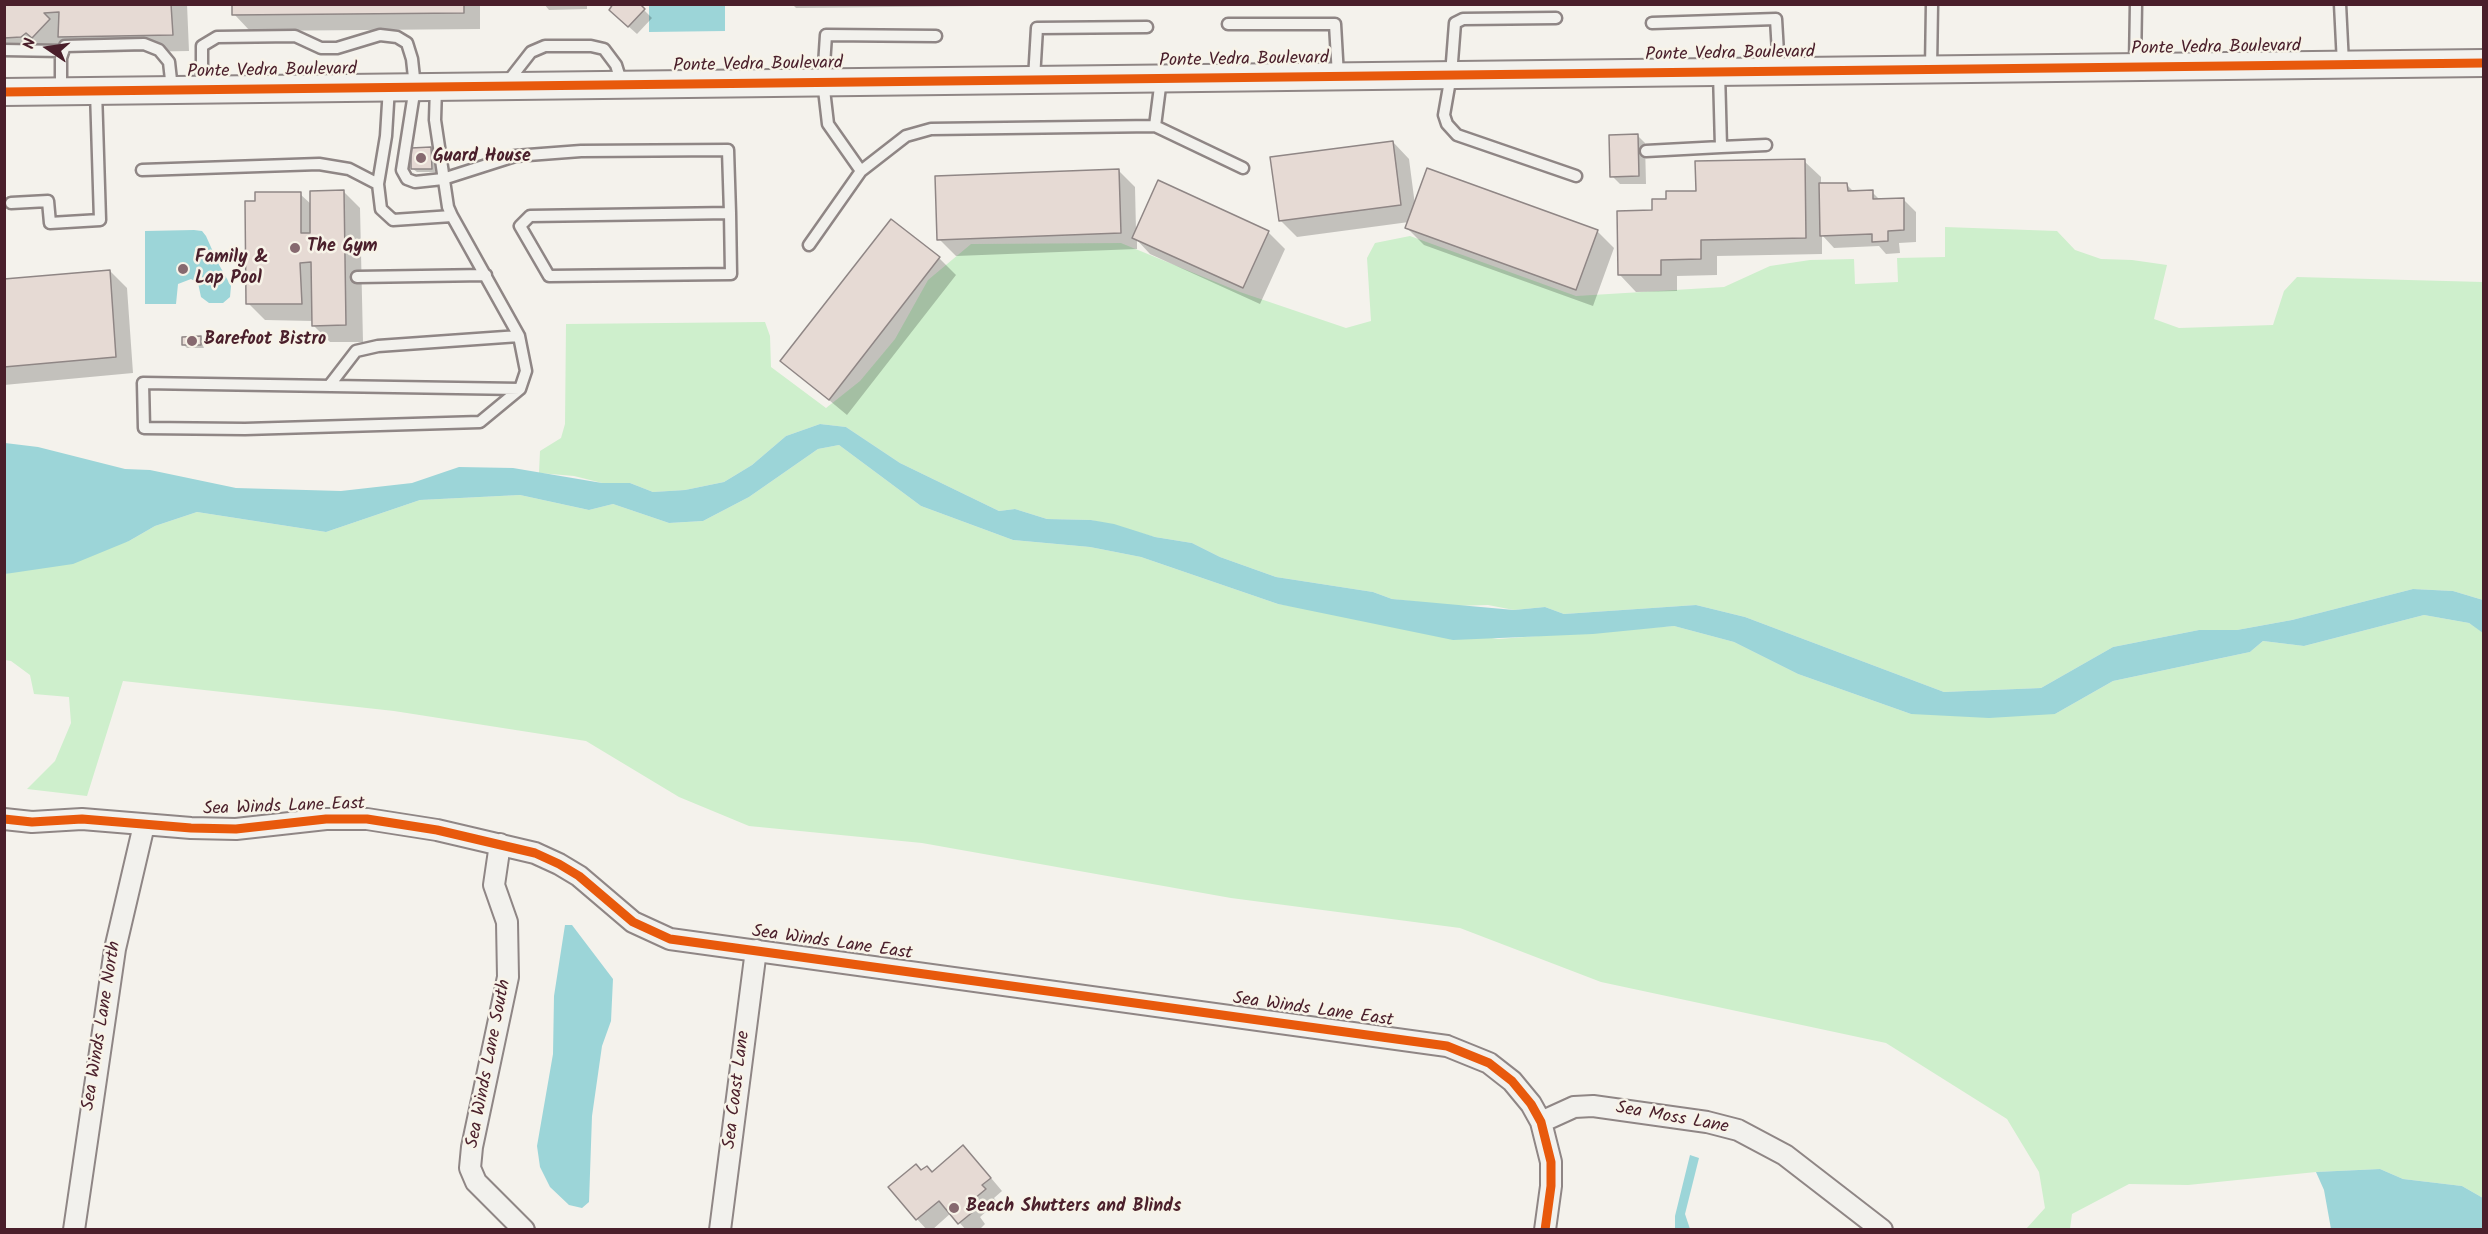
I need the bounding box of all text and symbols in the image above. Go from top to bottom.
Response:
north arrow [18,18,78,78]
text: N [17,36,43,52]
street label: Ponte Vedra Boulevard [2131,37,2301,61]
street label: Ponte Vedra Boulevard [1645,43,1815,67]
street label: Ponte Vedra Boulevard [1159,49,1329,73]
street label: Ponte Vedra Boulevard [673,54,843,78]
street label: Ponte Vedra Boulevard [187,60,357,84]
place label: Guard House [433,147,531,169]
marker: Guard House [414,151,428,165]
place label: The Gym [307,237,377,259]
marker: The Gym [288,241,302,255]
place label: Family & Lap Pool [195,248,269,290]
marker: Family & Lap Pool [176,262,190,276]
place label: Barefoot Bistro [204,330,326,352]
marker: Barefoot Bistro [185,334,199,348]
street label: Sea Winds Lane East [203,794,365,822]
street label: Sea Winds Lane East [750,922,914,966]
street label: Sea Winds Lane North [79,940,127,1112]
street label: Sea Winds Lane South [463,978,517,1150]
street label: Sea Winds Lane East [1231,989,1395,1033]
street label: Sea Coast Lane [720,1030,756,1150]
street label: Sea Moss Lane [1614,1098,1730,1140]
place label: Beach Shutters and Blinds [966,1197,1181,1219]
marker: Beach Shutters and Blinds [947,1201,961,1215]

